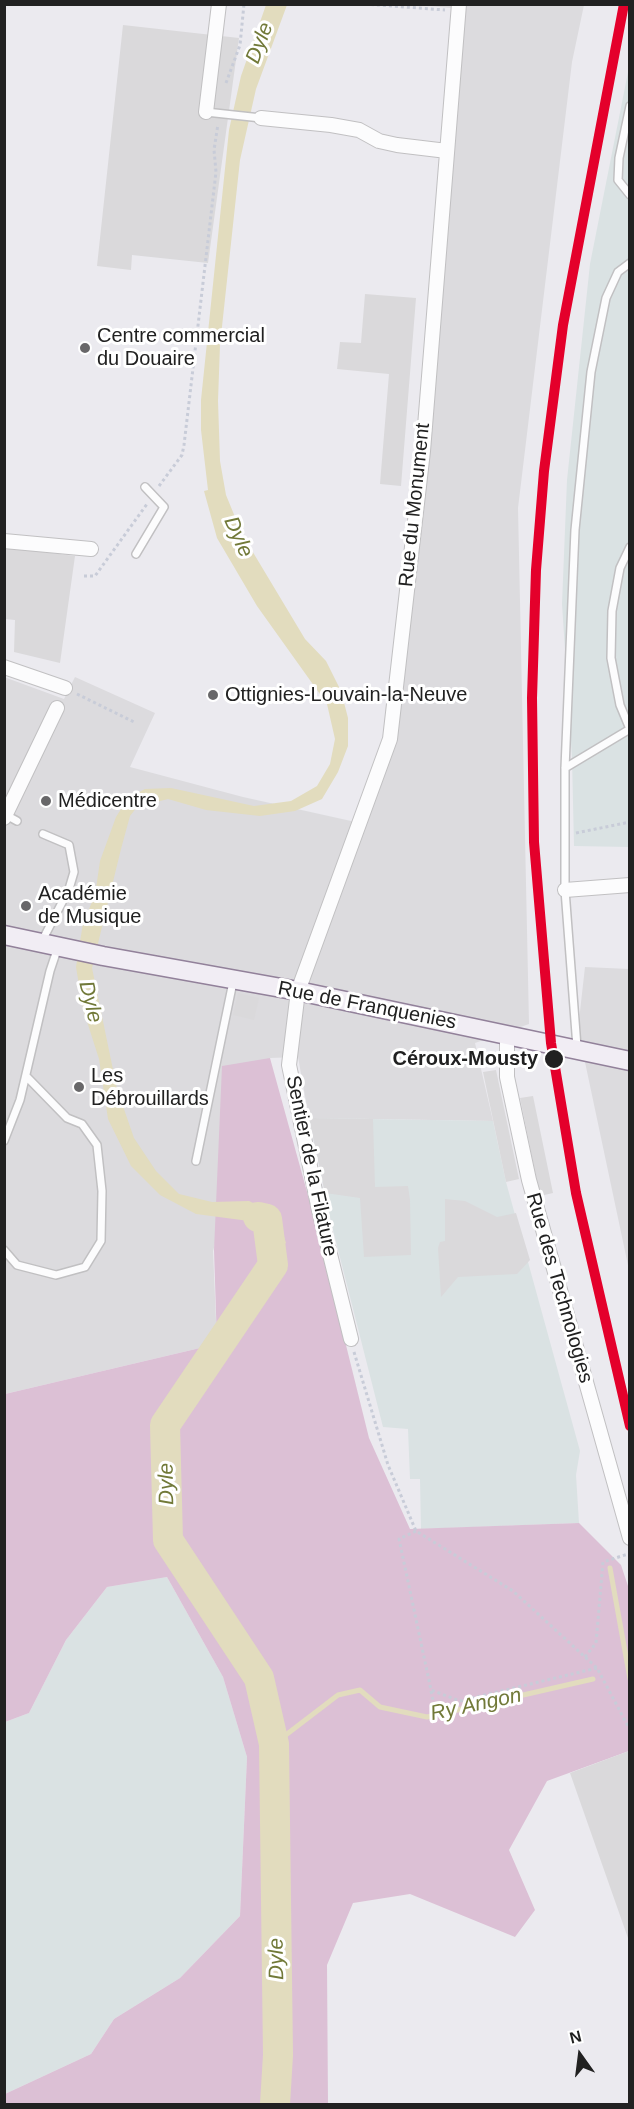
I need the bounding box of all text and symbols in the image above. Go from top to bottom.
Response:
water label: Dyle [241,19,279,67]
place label: Centre commercial du Douaire [97,324,265,371]
marker: Centre commercial du Douaire [78,341,92,355]
street label: Rue du Monument [394,422,436,588]
water label: Dyle [218,513,258,561]
place label: Ottignies-Louvain-la-Neuve [225,683,467,707]
marker: Ottignies-Louvain-la-Neuve [206,688,220,702]
place label: Médicentre [58,789,157,813]
marker: Médicentre [39,794,53,808]
place label: Académie de Musique [38,882,141,929]
marker: Académie de Musique [19,899,33,913]
street label: Rue de Franquenies [276,977,458,1035]
water label: Dyle [73,979,107,1025]
place label: Céroux-Mousty [392,1047,538,1071]
marker: Céroux-Mousty [543,1048,565,1070]
place label: Les Débrouillards [91,1064,209,1111]
street label: Sentier de la Filature [280,1073,342,1259]
marker: Les Débrouillards [72,1080,86,1094]
street label: Rue des Technologies [520,1190,598,1386]
water label: Dyle [154,1463,180,1505]
water label: Ry Angon [428,1683,524,1727]
water label: Dyle [264,1938,290,1980]
north arrow [550,2025,610,2085]
text: N [568,2027,583,2047]

